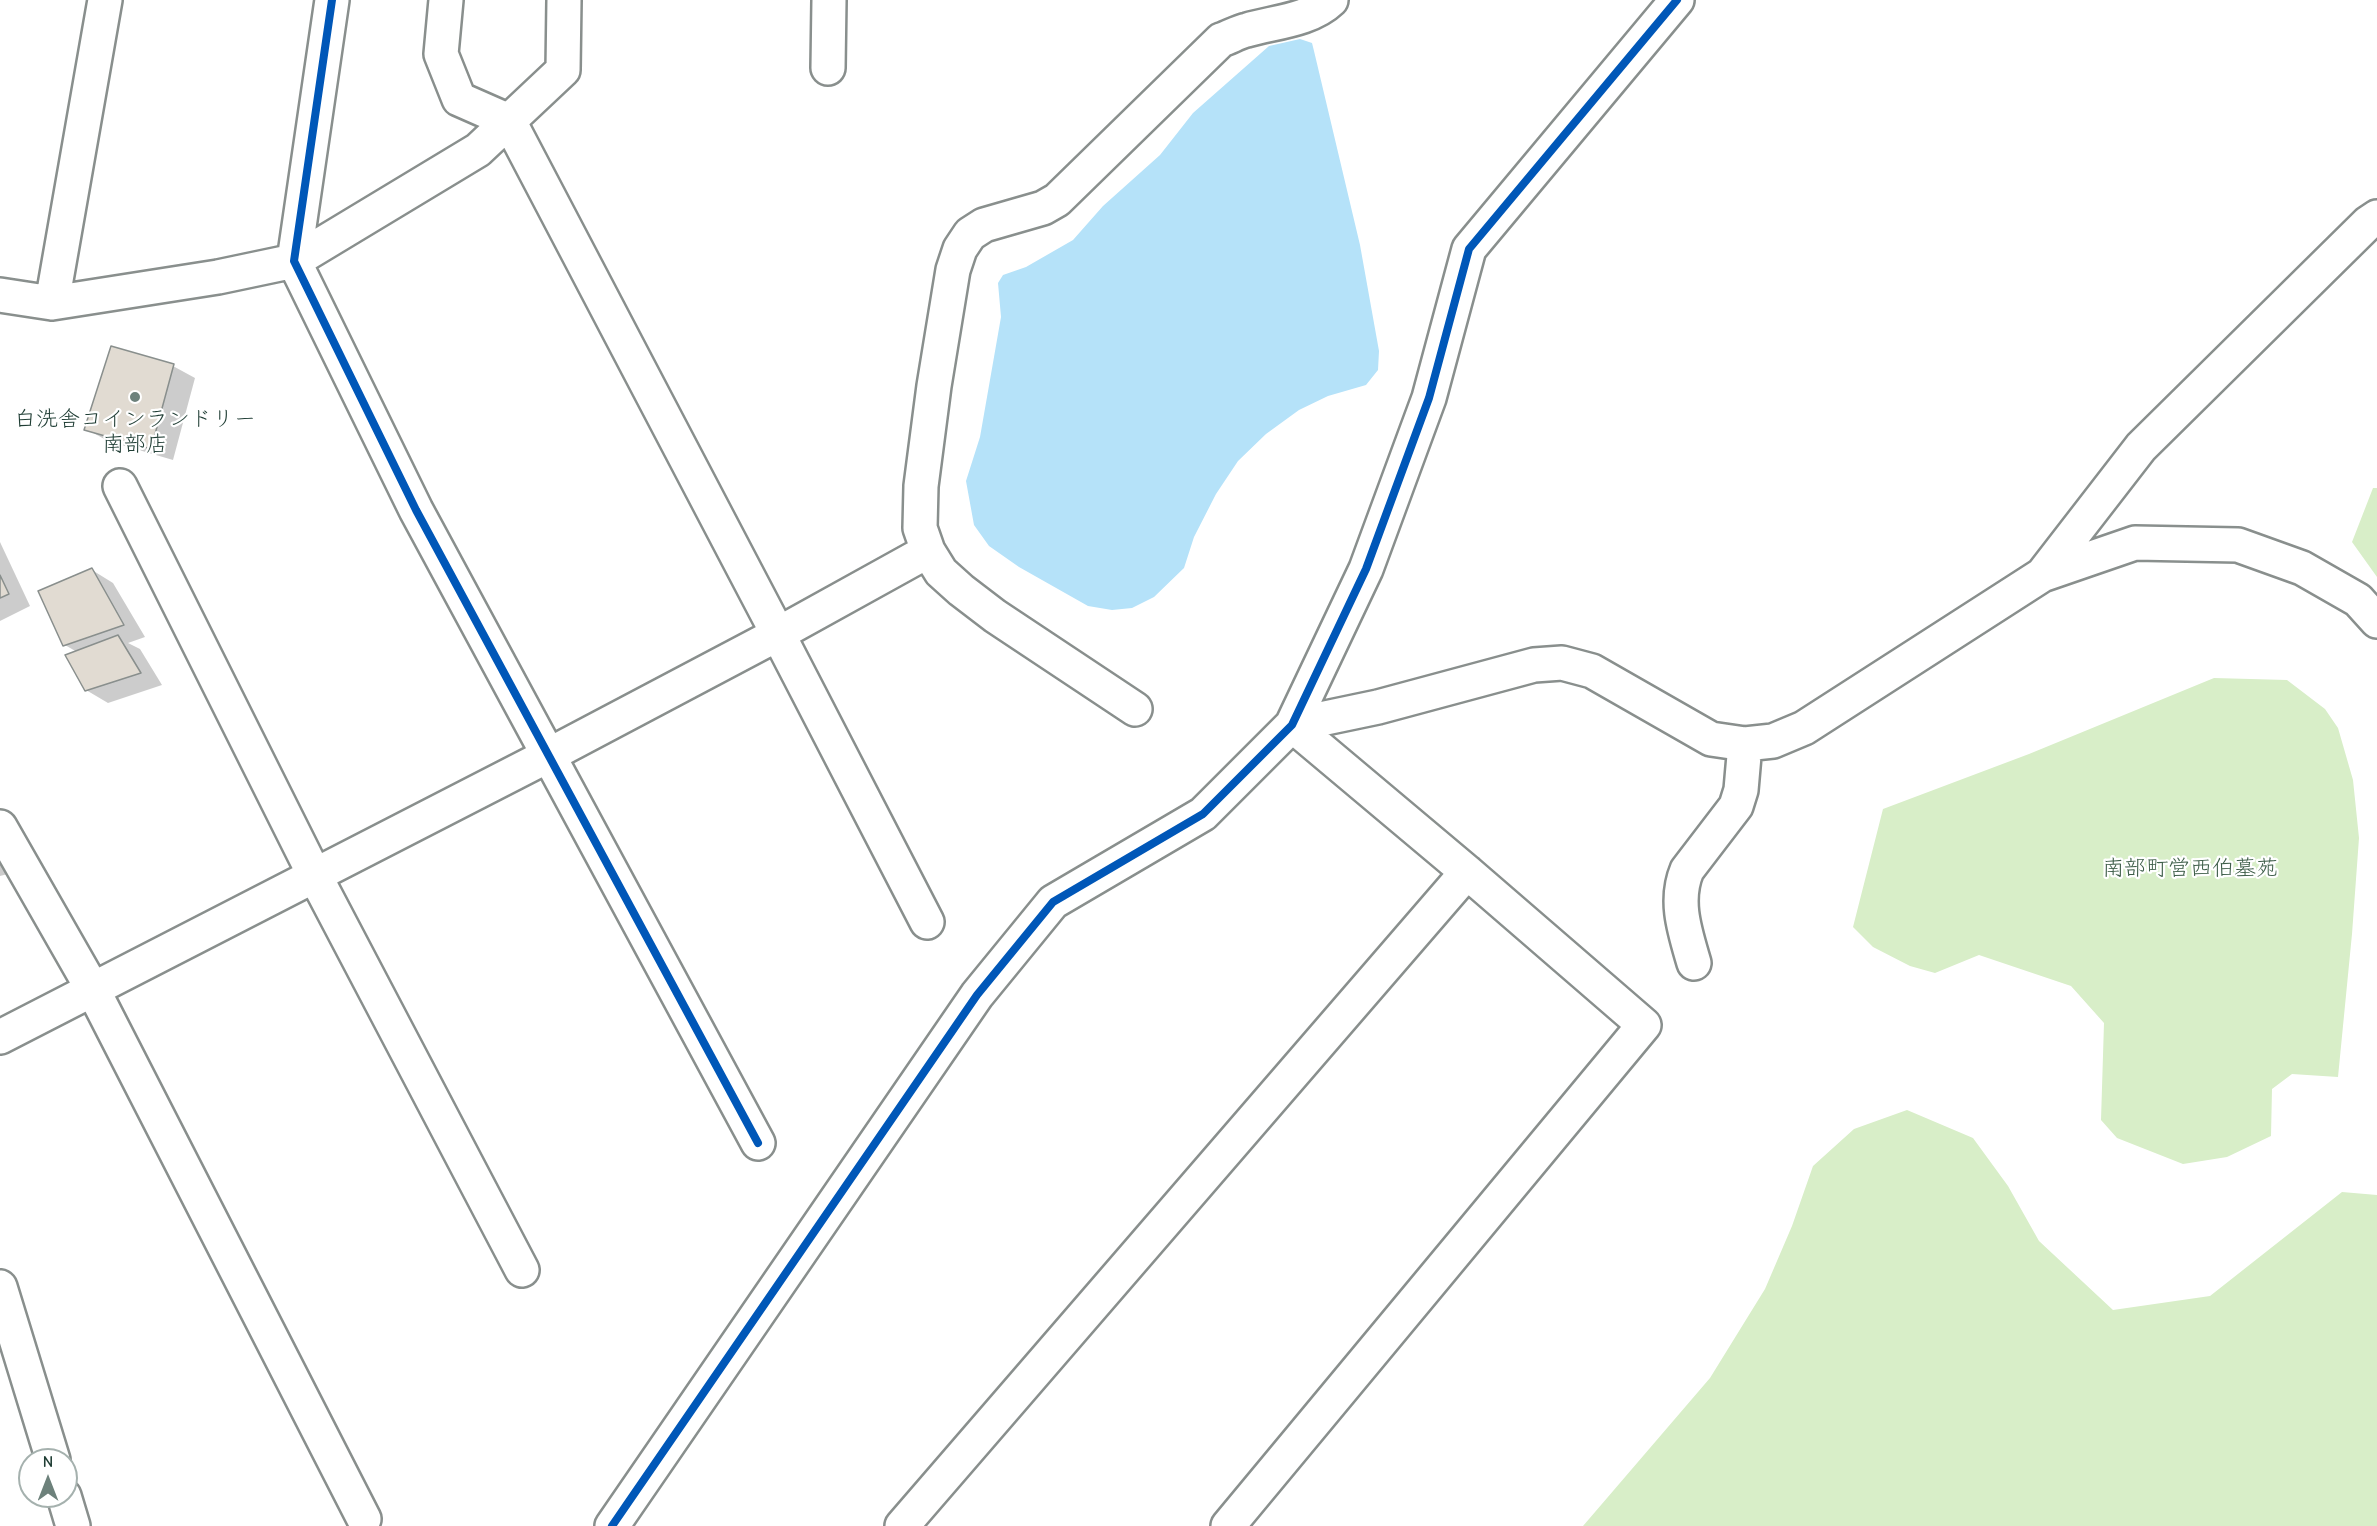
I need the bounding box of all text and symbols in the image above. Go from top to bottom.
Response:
marker: 白洗舎コインランドリー 南部店 [128,390,142,404]
place label: 白洗舎コインランドリー 南部店 [14,407,256,458]
park label: 南部町営西伯墓苑 [2102,856,2278,882]
north arrow [18,1448,78,1508]
text: N [43,1453,53,1471]

